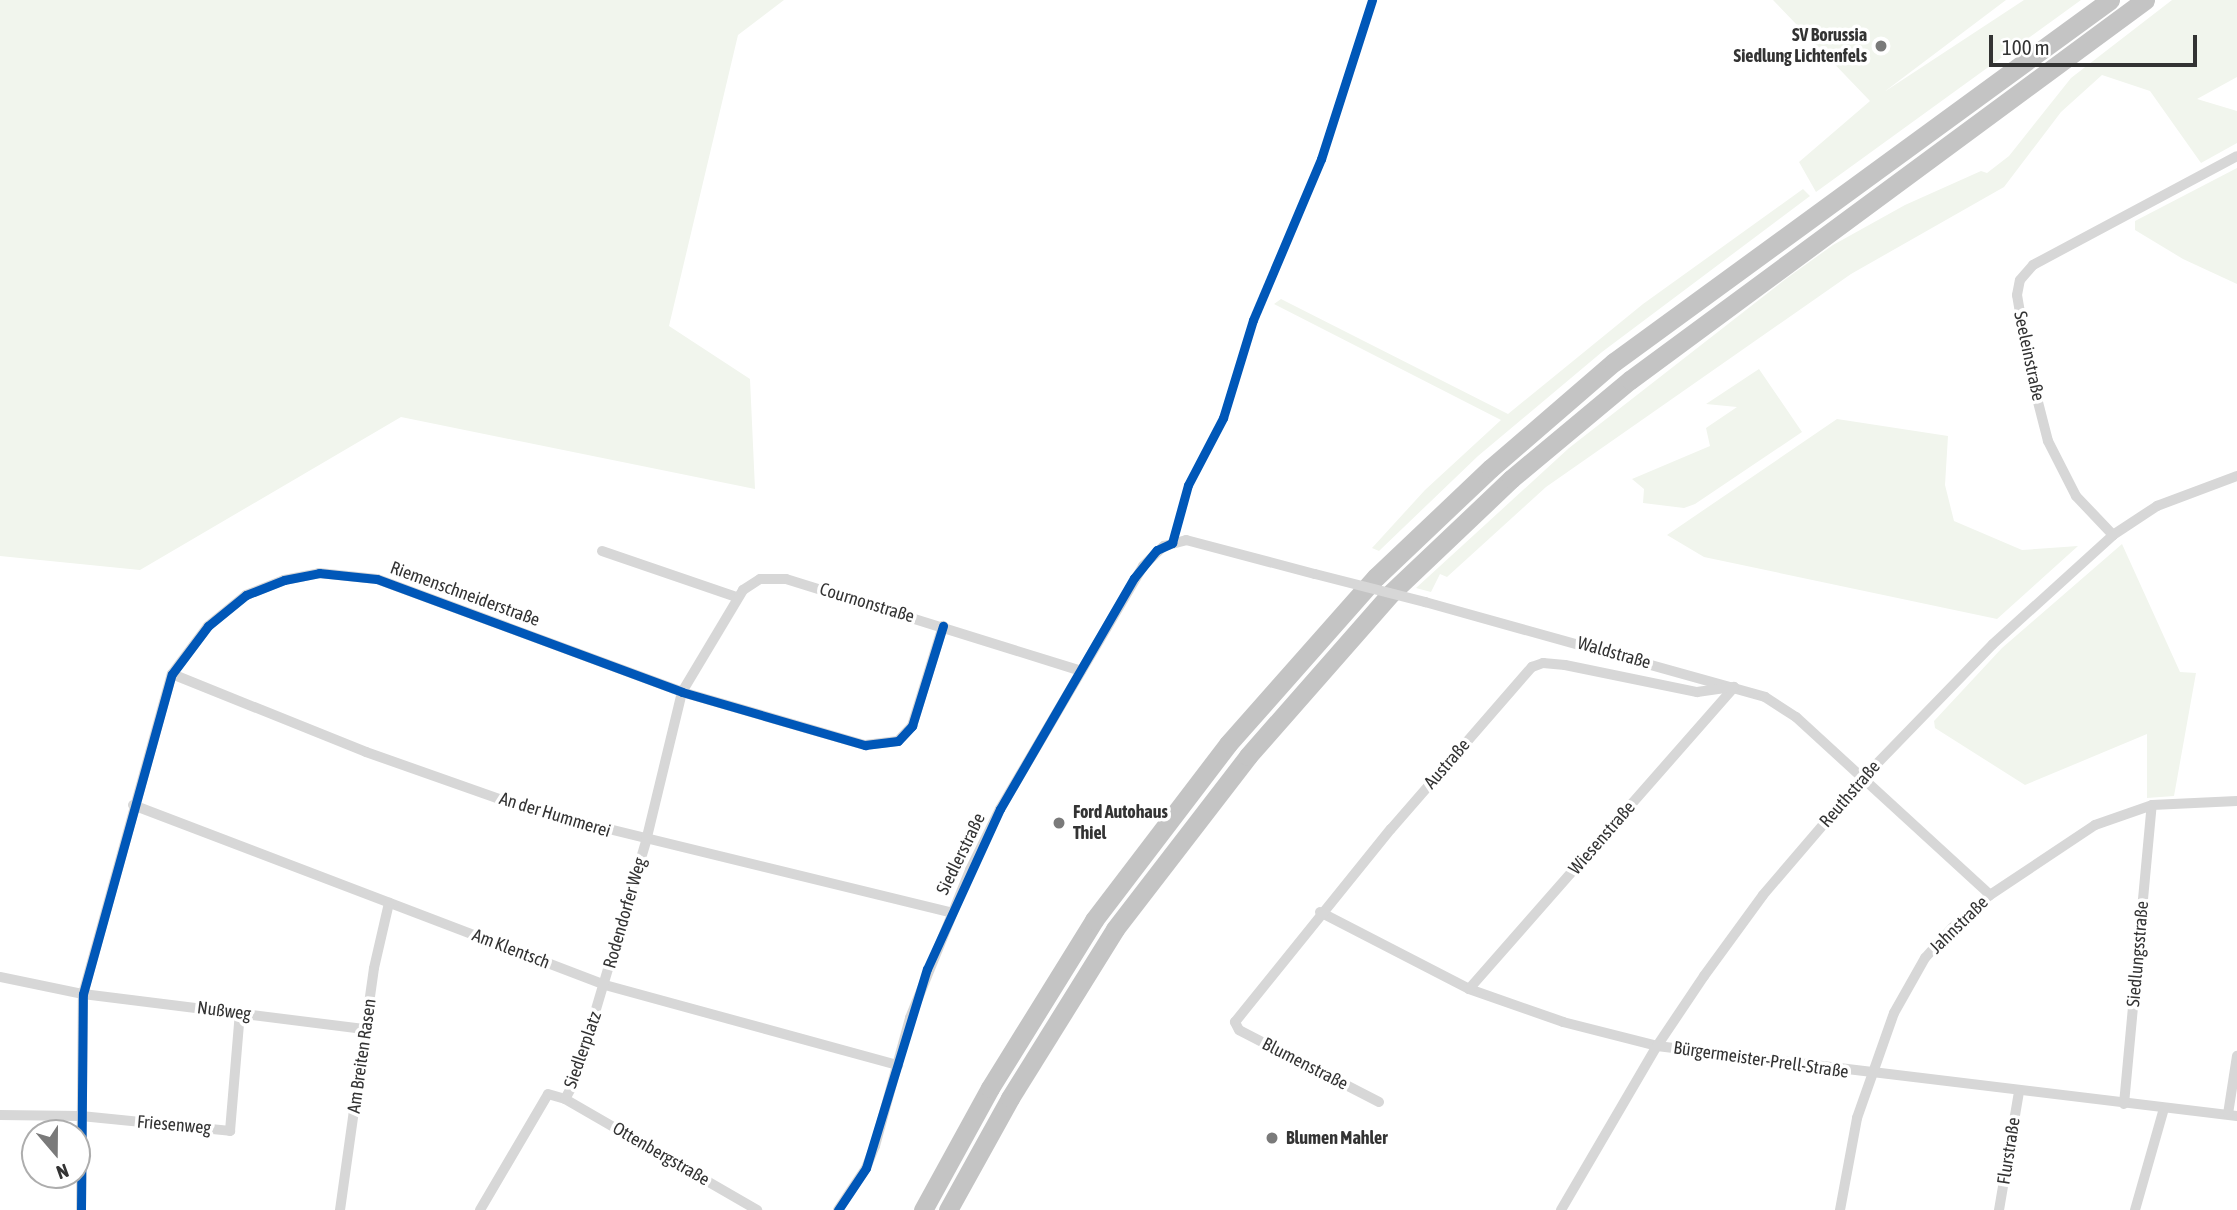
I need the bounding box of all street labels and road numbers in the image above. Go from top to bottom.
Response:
street label: Seeleinstraße [2009,309,2049,403]
street label: Riemenschneiderstraße [387,557,543,631]
street label: Cournonstraße [817,578,917,628]
street label: Waldstraße [1575,632,1653,674]
street label: Austraße [1419,735,1475,793]
street label: Reuthstraße [1815,756,1885,832]
street label: An der Hummerei [497,788,613,842]
street label: Wiesenstraße [1564,797,1640,879]
street label: Siedlerstraße [932,810,990,898]
street label: Rodendorfer Weg [599,855,651,971]
street label: Jahnstraße [1925,892,1993,958]
street label: Siedlungsstraße [2123,900,2153,1008]
street label: Am Klentsch [469,924,553,974]
street label: Nußweg [196,997,252,1025]
street label: Am Breiten Rasen [343,997,381,1115]
street label: Siedlerplatz [560,1009,606,1091]
street label: Blumenstraße [1259,1033,1351,1095]
street label: Bürgermeister-Prell-Straße [1672,1037,1850,1083]
street label: Friesenweg [136,1111,212,1139]
street label: Flurstraße [1993,1116,2025,1186]
street label: Ottenbergstraße [609,1118,713,1190]

